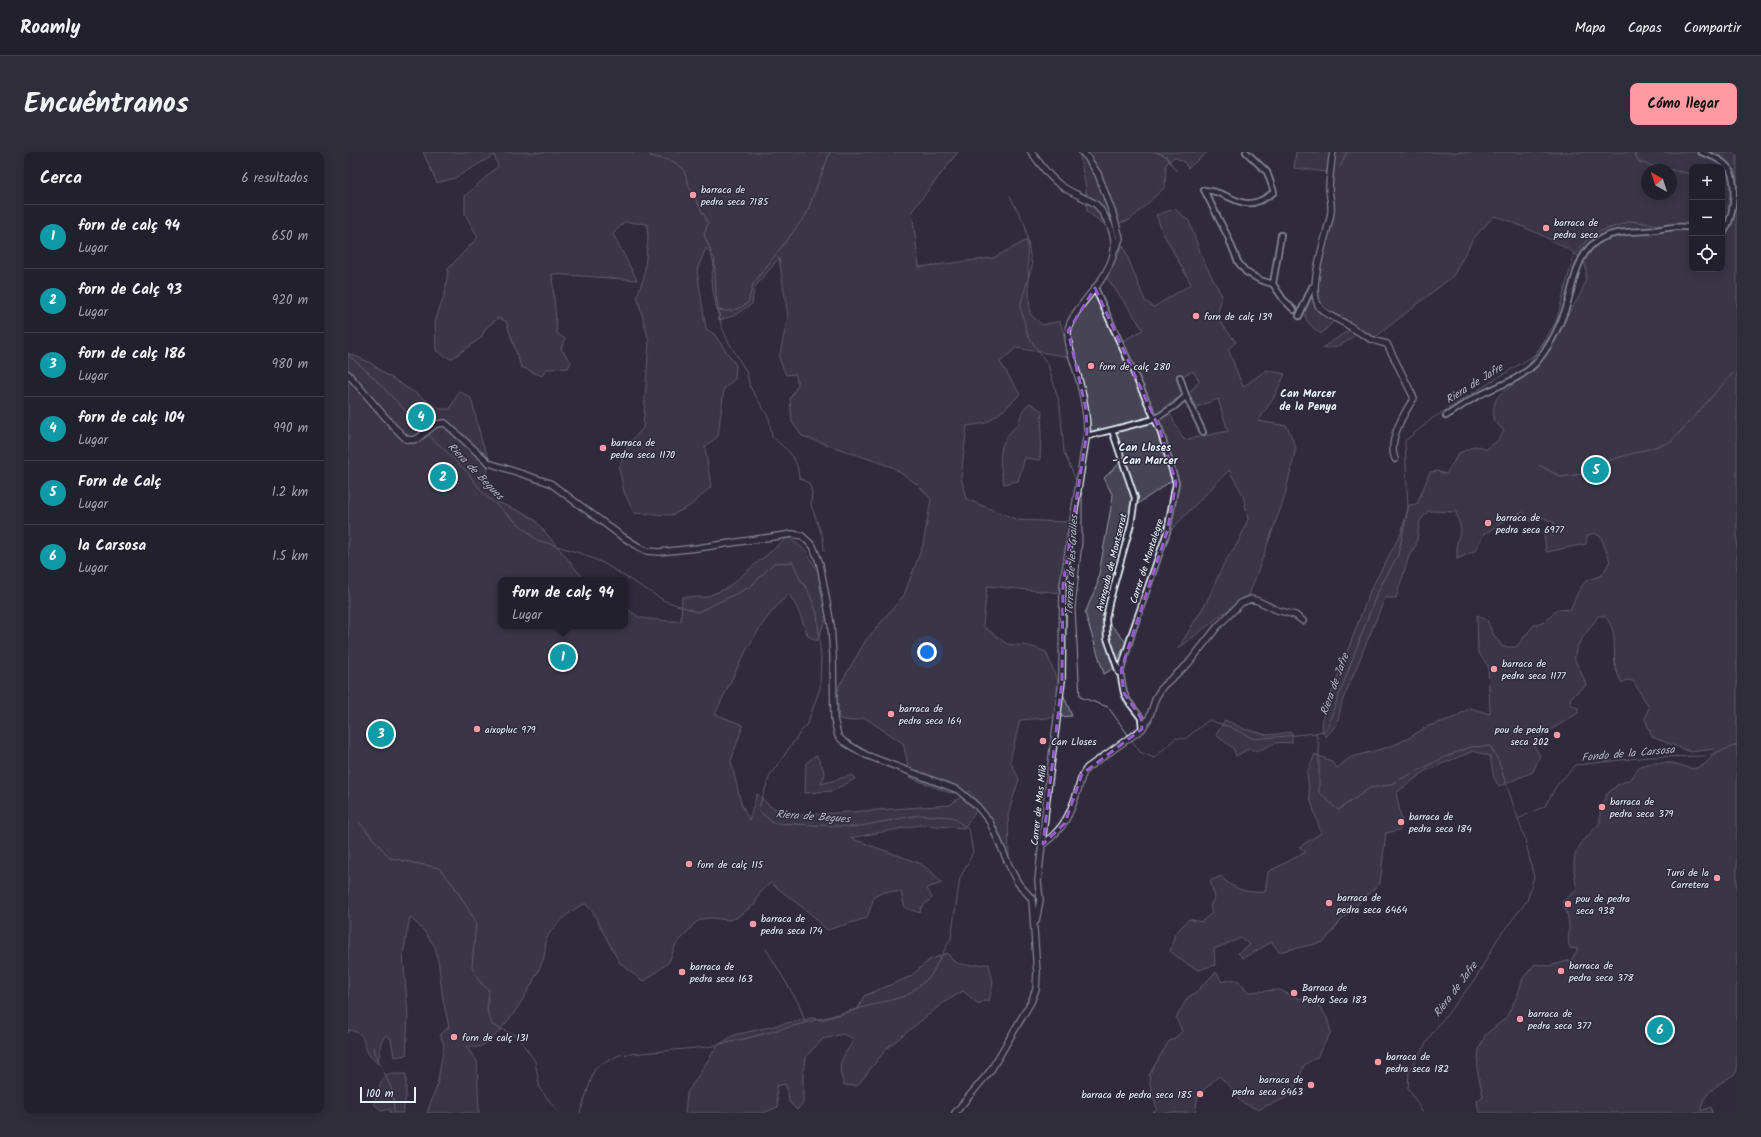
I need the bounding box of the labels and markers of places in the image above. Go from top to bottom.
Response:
place label: barraca de pedra seca 7185 [700,182,769,210]
marker: barraca de pedra seca 7185 [688,190,698,200]
place label: barraca de pedra seca [1553,215,1598,243]
marker: barraca de pedra seca [1541,223,1551,233]
place label: forn de calç 139 [1204,309,1272,325]
marker: forn de calç 139 [1191,311,1201,321]
place label: forn de calç 280 [1099,359,1170,375]
marker: forn de calç 280 [1086,361,1096,371]
pin: 4 [408,402,434,432]
place label: barraca de pedra seca 1170 [610,435,675,463]
marker: barraca de pedra seca 1170 [598,443,608,453]
pin: 5 [1583,455,1609,485]
pin: 2 [430,462,456,492]
place label: barraca de pedra seca 6977 [1495,510,1564,538]
marker: barraca de pedra seca 6977 [1483,518,1493,528]
pin: 1 [550,642,576,672]
place label: barraca de pedra seca 1177 [1501,656,1566,684]
marker: barraca de pedra seca 1177 [1489,664,1499,674]
place label: barraca de pedra seca 164 [898,701,962,729]
marker: barraca de pedra seca 164 [886,709,896,719]
pin: 3 [368,719,394,749]
place label: aixopluc 979 [485,722,536,738]
place label: pou de pedra seca 202 [1494,722,1549,750]
marker: aixopluc 979 [472,724,482,734]
marker: pou de pedra seca 202 [1552,730,1562,740]
place label: Can Lloses [1051,734,1097,750]
marker: Can Lloses [1038,736,1048,746]
place label: barraca de pedra seca 379 [1609,794,1674,822]
marker: barraca de pedra seca 379 [1597,802,1607,812]
place label: barraca de pedra seca 184 [1408,809,1472,837]
marker: barraca de pedra seca 184 [1396,817,1406,827]
place label: forn de calç 115 [697,857,764,873]
marker: forn de calç 115 [684,859,694,869]
place label: Turó de la Carretera [1666,865,1709,893]
marker: Turó de la Carretera [1712,873,1722,883]
place label: barraca de pedra seca 6464 [1336,890,1408,918]
place label: pou de pedra seca 938 [1575,891,1630,919]
marker: barraca de pedra seca 6464 [1324,898,1334,908]
marker: pou de pedra seca 938 [1563,899,1573,909]
place label: barraca de pedra seca 174 [760,911,823,939]
marker: barraca de pedra seca 174 [748,919,758,929]
place label: barraca de pedra seca 378 [1568,958,1635,986]
place label: barraca de pedra seca 163 [689,959,753,987]
marker: barraca de pedra seca 378 [1556,966,1566,976]
marker: barraca de pedra seca 163 [677,967,687,977]
place label: Barraca de Pedra Seca 183 [1302,980,1367,1008]
marker: Barraca de Pedra Seca 183 [1289,988,1299,998]
place label: barraca de pedra seca 377 [1527,1006,1592,1034]
marker: barraca de pedra seca 377 [1515,1014,1525,1024]
pin: 6 [1647,1015,1673,1045]
place label: forn de calç 131 [462,1030,529,1046]
marker: forn de calç 131 [449,1032,459,1042]
place label: barraca de pedra seca 182 [1385,1049,1449,1077]
marker: barraca de pedra seca 182 [1373,1057,1383,1067]
place label: barraca de pedra seca 6463 [1231,1072,1303,1100]
marker: barraca de pedra seca 6463 [1306,1080,1316,1090]
place label: barraca de pedra seca 185 [1081,1087,1193,1103]
marker: barraca de pedra seca 185 [1195,1089,1205,1099]

